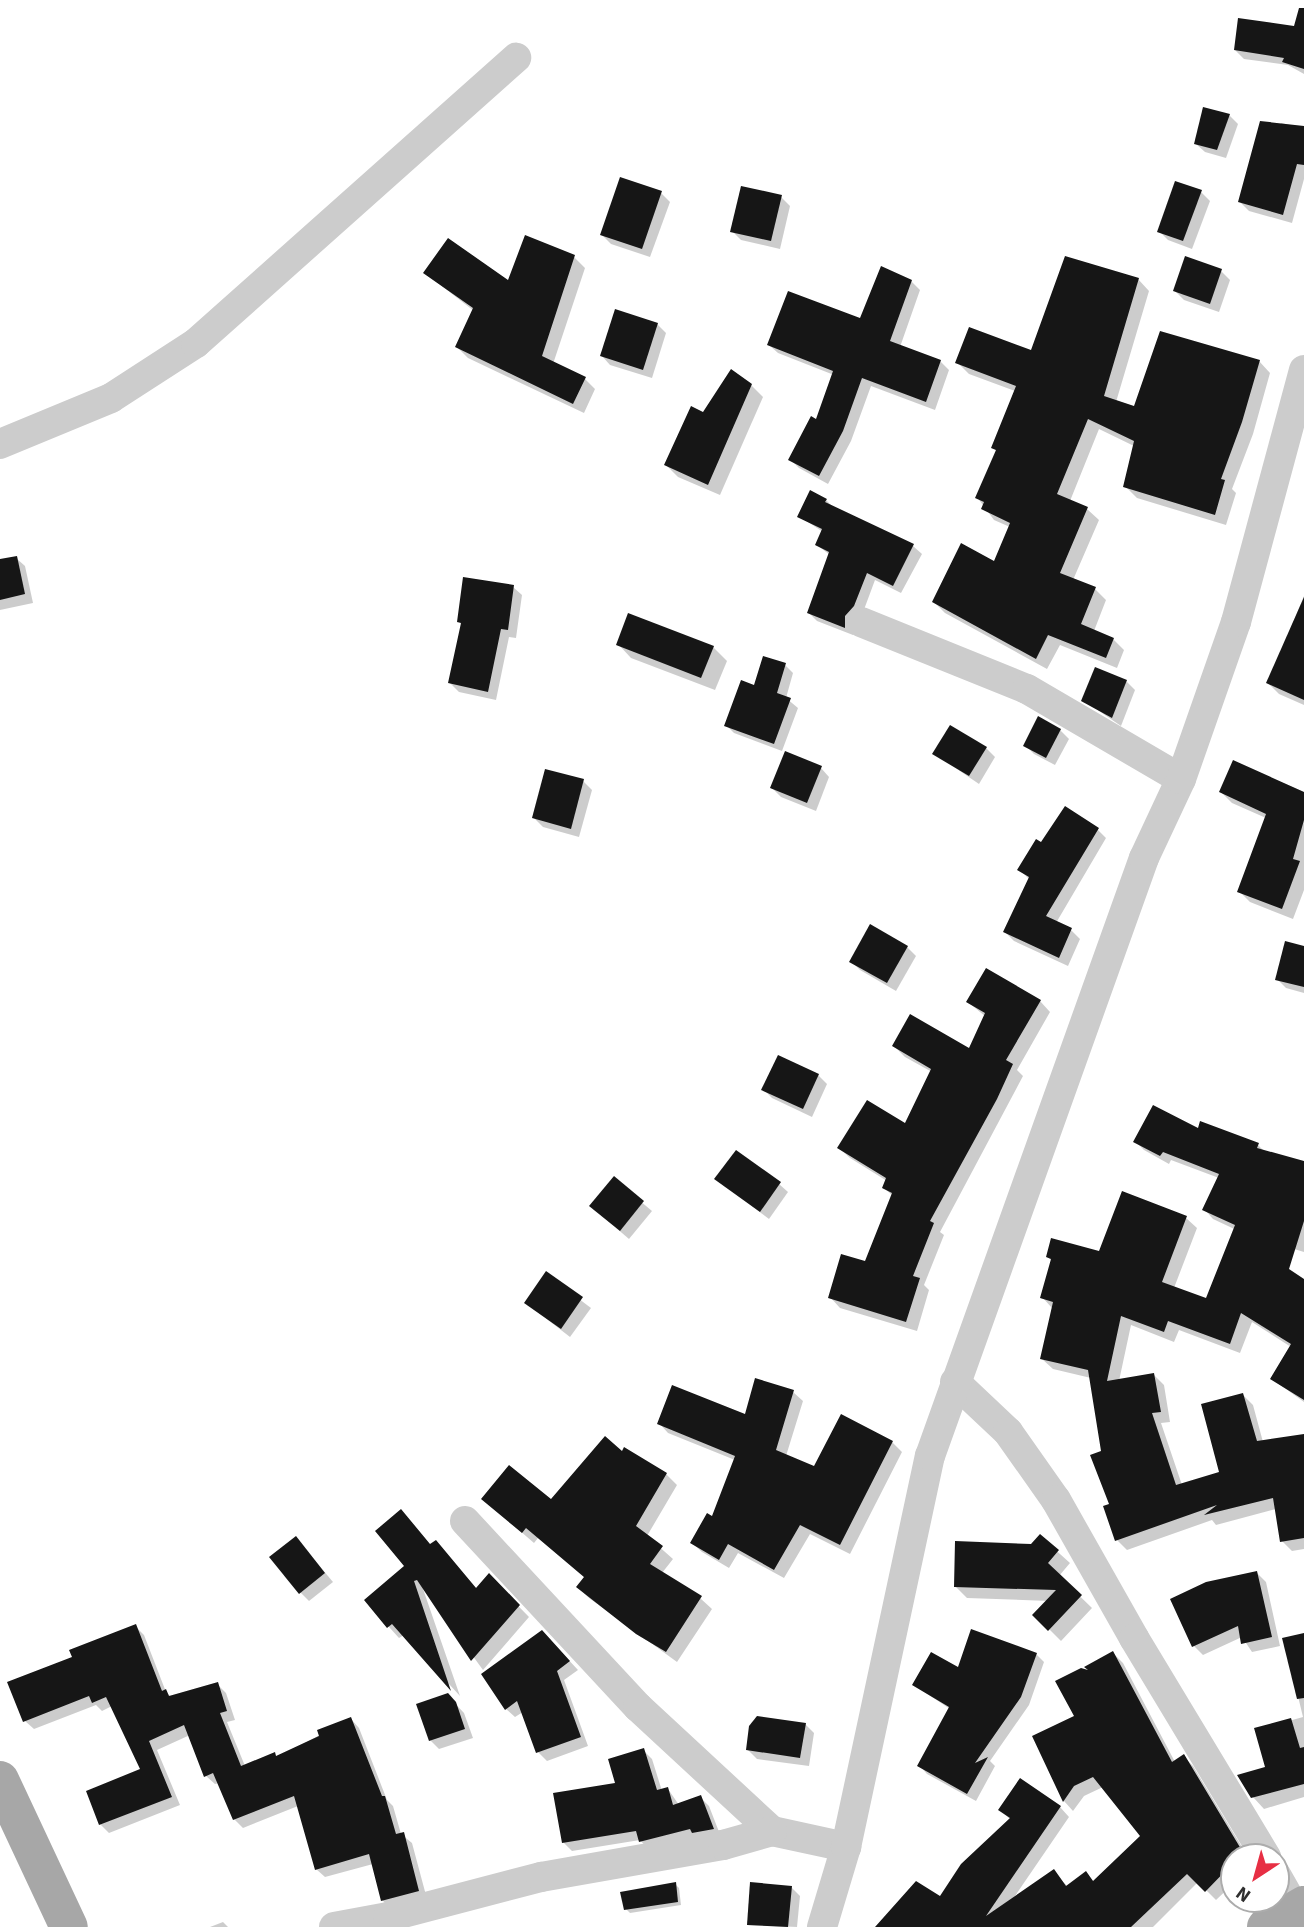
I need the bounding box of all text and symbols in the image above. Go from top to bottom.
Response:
north arrow [1220,1843,1290,1913]
text: N [1230,1879,1257,1908]

